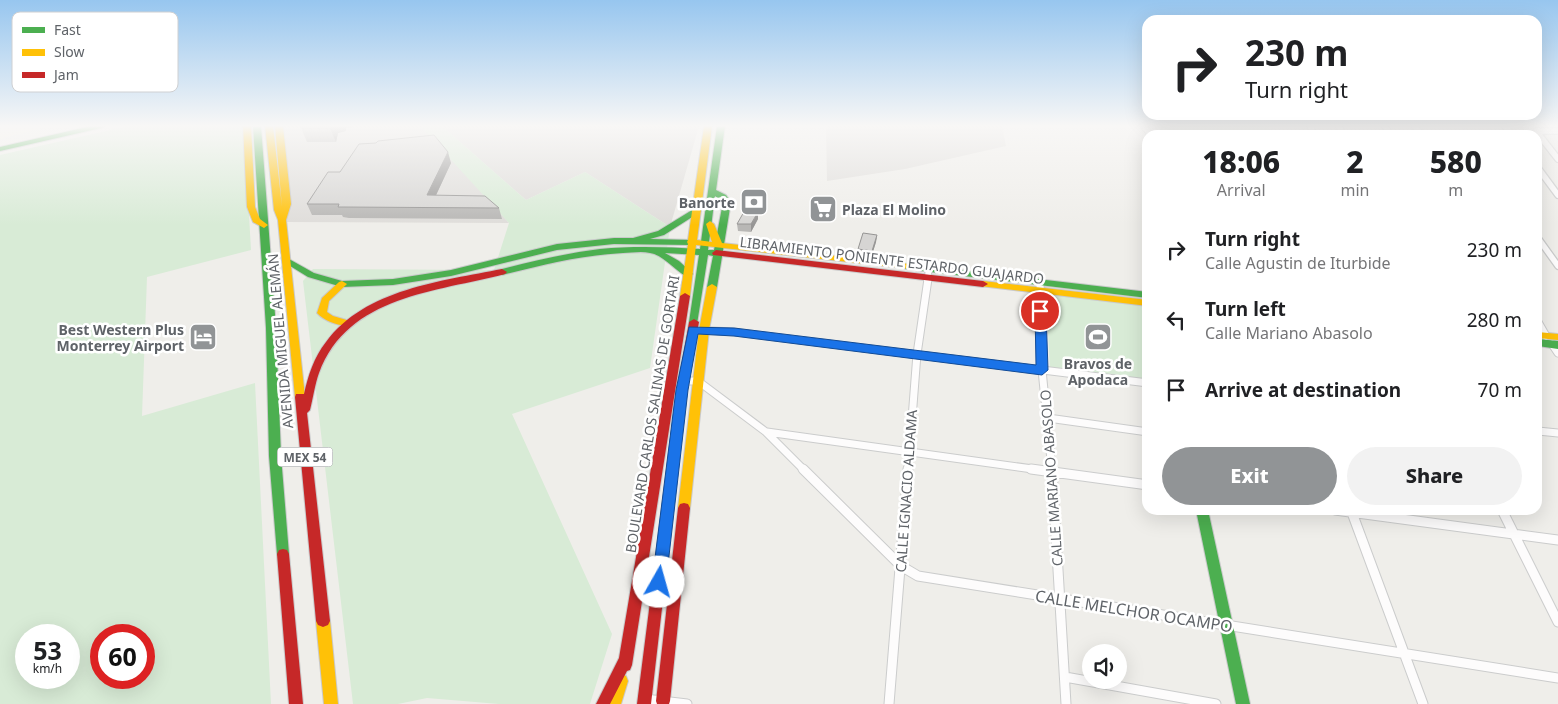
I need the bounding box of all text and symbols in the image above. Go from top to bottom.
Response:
legend [12,12,178,92]
text: Fast [54,20,81,39]
text: 230 m [1245,29,1348,76]
icon: right [1162,35,1227,100]
text: Slow [54,42,85,61]
text: Jam [52,65,79,84]
text: Turn right [1245,74,1348,104]
text: 18:06 [1202,141,1280,182]
text: 2 [1346,141,1364,182]
text: 580 [1430,141,1482,182]
text: Arrival [1217,179,1266,201]
text: min [1340,179,1369,201]
text: m [1448,179,1463,201]
bank icon: Banorte [739,187,769,217]
place label: Banorte [679,193,735,212]
supermarket icon: Plaza El Molino [808,194,838,224]
place label: Plaza El Molino [842,200,946,219]
text: Turn right [1205,226,1300,252]
street label: LIBRAMIENTO PONIENTE ESTARDO GUAJARDO [739,232,1045,288]
icon: right [1162,236,1190,264]
text: 230 m [1467,237,1522,263]
text: Calle Agustin de Iturbide [1205,252,1391,274]
street label: AVENIDA MIGUEL ALEMÁN [263,253,297,429]
street label: BOULEVARD CARLOS SALINAS DE GORTARI [621,274,683,554]
pin [1019,290,1061,332]
text: Turn left [1205,296,1286,322]
icon: arrive [1026,297,1054,325]
icon: left [1162,306,1190,334]
text: 280 m [1467,307,1522,333]
place label: Best Western Plus Monterrey Airport [57,320,184,355]
hotel icon: Best Western Plus Monterrey Airport [188,322,218,352]
sports icon: Bravos de Apodaca [1083,322,1113,352]
text: Calle Mariano Abasolo [1205,322,1373,344]
place label: Bravos de Apodaca [1064,354,1132,389]
icon: arrive [1162,376,1190,404]
text: Arrive at destination [1205,377,1401,403]
text: 70 m [1478,377,1522,403]
street label: CALLE MARIANO ABASOLO [1035,389,1067,567]
street label: CALLE IGNACIO ALDAMA [891,409,921,573]
button: Exit [1162,447,1337,505]
button: Share [1347,447,1522,505]
road number: MEX 54 [278,448,332,467]
position arrow [632,555,684,607]
street label: CALLE MELCHOR OCAMPO [1034,585,1234,637]
speed limit sign: 60 [90,624,155,689]
text: 53 [33,633,62,667]
map controls [1082,644,1127,689]
button: sound [1082,644,1127,689]
text: km/h [33,660,62,677]

